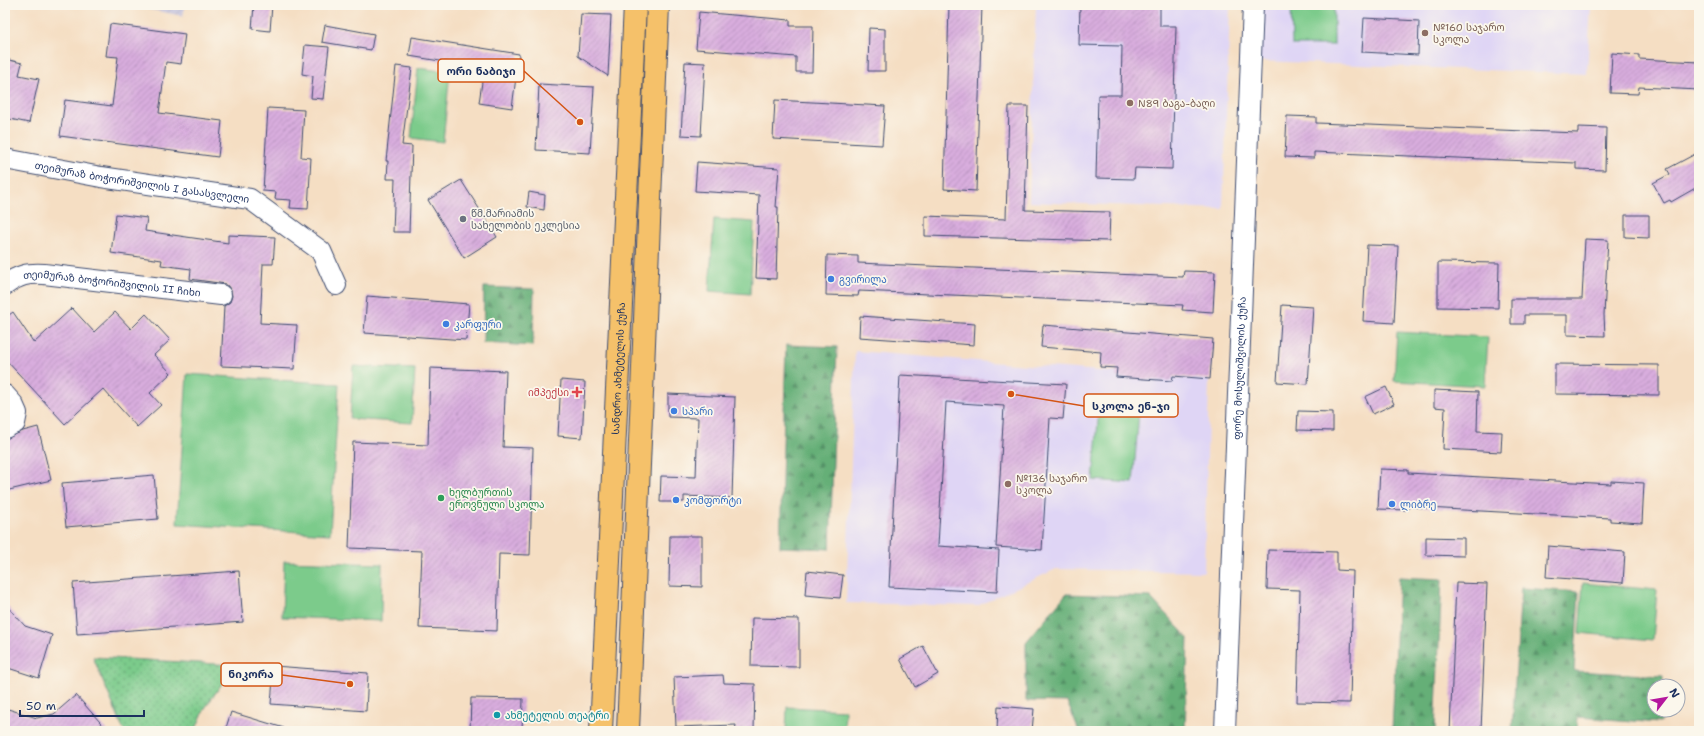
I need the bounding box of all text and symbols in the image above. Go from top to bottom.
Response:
place label: №160 საჯარო სკოლა [1433,21,1505,46]
marker: №160 საჯარო სკოლა [1420,28,1430,38]
callout: ორი ნაბიჯი [438,59,524,82]
text: ორი ნაბიჯი [446,64,516,79]
place label: N89 ბაგა-ბაღი [1138,97,1216,110]
marker: N89 ბაგა-ბაღი [1125,98,1135,108]
street label: თეიმურაზ ბოჭორიშვილის I გასასვლელი [34,159,250,206]
place label: წმ.მარიამის სახელობის ეკლესია [471,207,580,232]
marker: წმ.მარიამის სახელობის ეკლესია [458,214,468,224]
street label: თეიმურაზ ბოჭორიშვილის II ჩიხი [22,268,202,300]
place label: გვირილა [839,273,887,286]
marker: გვირილა [826,274,836,284]
street label: ფორე მოსულიშვილის ქუჩა [1230,296,1249,440]
street label: სანდრო ახმეტელის ქუჩა [609,302,628,435]
place label: კარფური [454,318,502,331]
marker: კარფური [441,319,451,329]
place label: იმპექსი [528,386,569,399]
marker: იმპექსი [572,387,582,397]
callout: სკოლა ენ-ჯი [1084,394,1178,417]
text: სკოლა ენ-ჯი [1092,399,1170,414]
place label: სპარი [682,405,713,418]
marker: სპარი [669,406,679,416]
place label: №136 საჯარო სკოლა [1016,472,1087,497]
marker: №136 საჯარო სკოლა [1003,479,1013,489]
place label: ხელბურთის ეროვნული სკოლა [449,486,545,511]
marker: ხელბურთის ეროვნული სკოლა [436,493,446,503]
place label: კომფორტი [684,494,742,507]
marker: კომფორტი [671,495,681,505]
place label: ლიბრე [1400,498,1437,511]
marker: ლიბრე [1387,499,1397,509]
callout: ნიკორა [221,663,282,686]
text: ნიკორა [228,667,274,682]
north arrow [1646,678,1686,718]
text: N [1665,686,1683,701]
scale bar [20,692,144,718]
text: 50 m [26,698,56,714]
place label: ახმეტელის თეატრი [505,709,610,722]
marker: ახმეტელის თეატრი [492,710,502,720]

